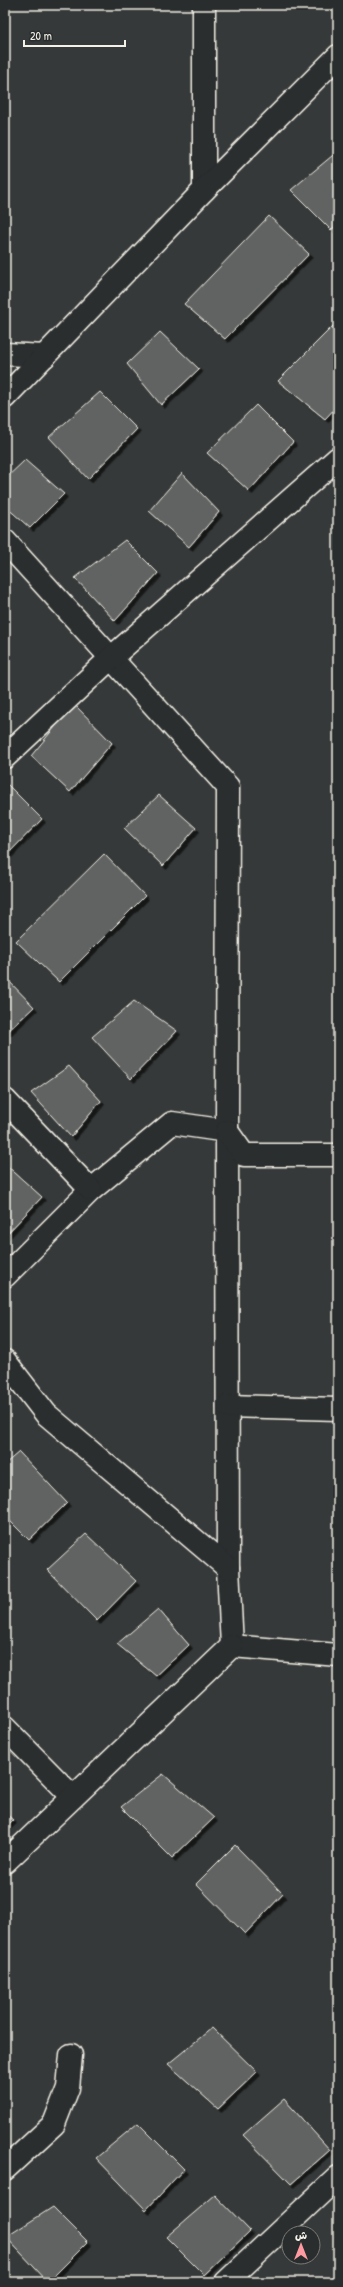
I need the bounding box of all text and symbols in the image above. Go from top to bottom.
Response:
scale bar [24,22,125,48]
text: 20 m [30,27,52,44]
north arrow [281,2225,321,2265]
text: ش [295,2228,307,2242]

